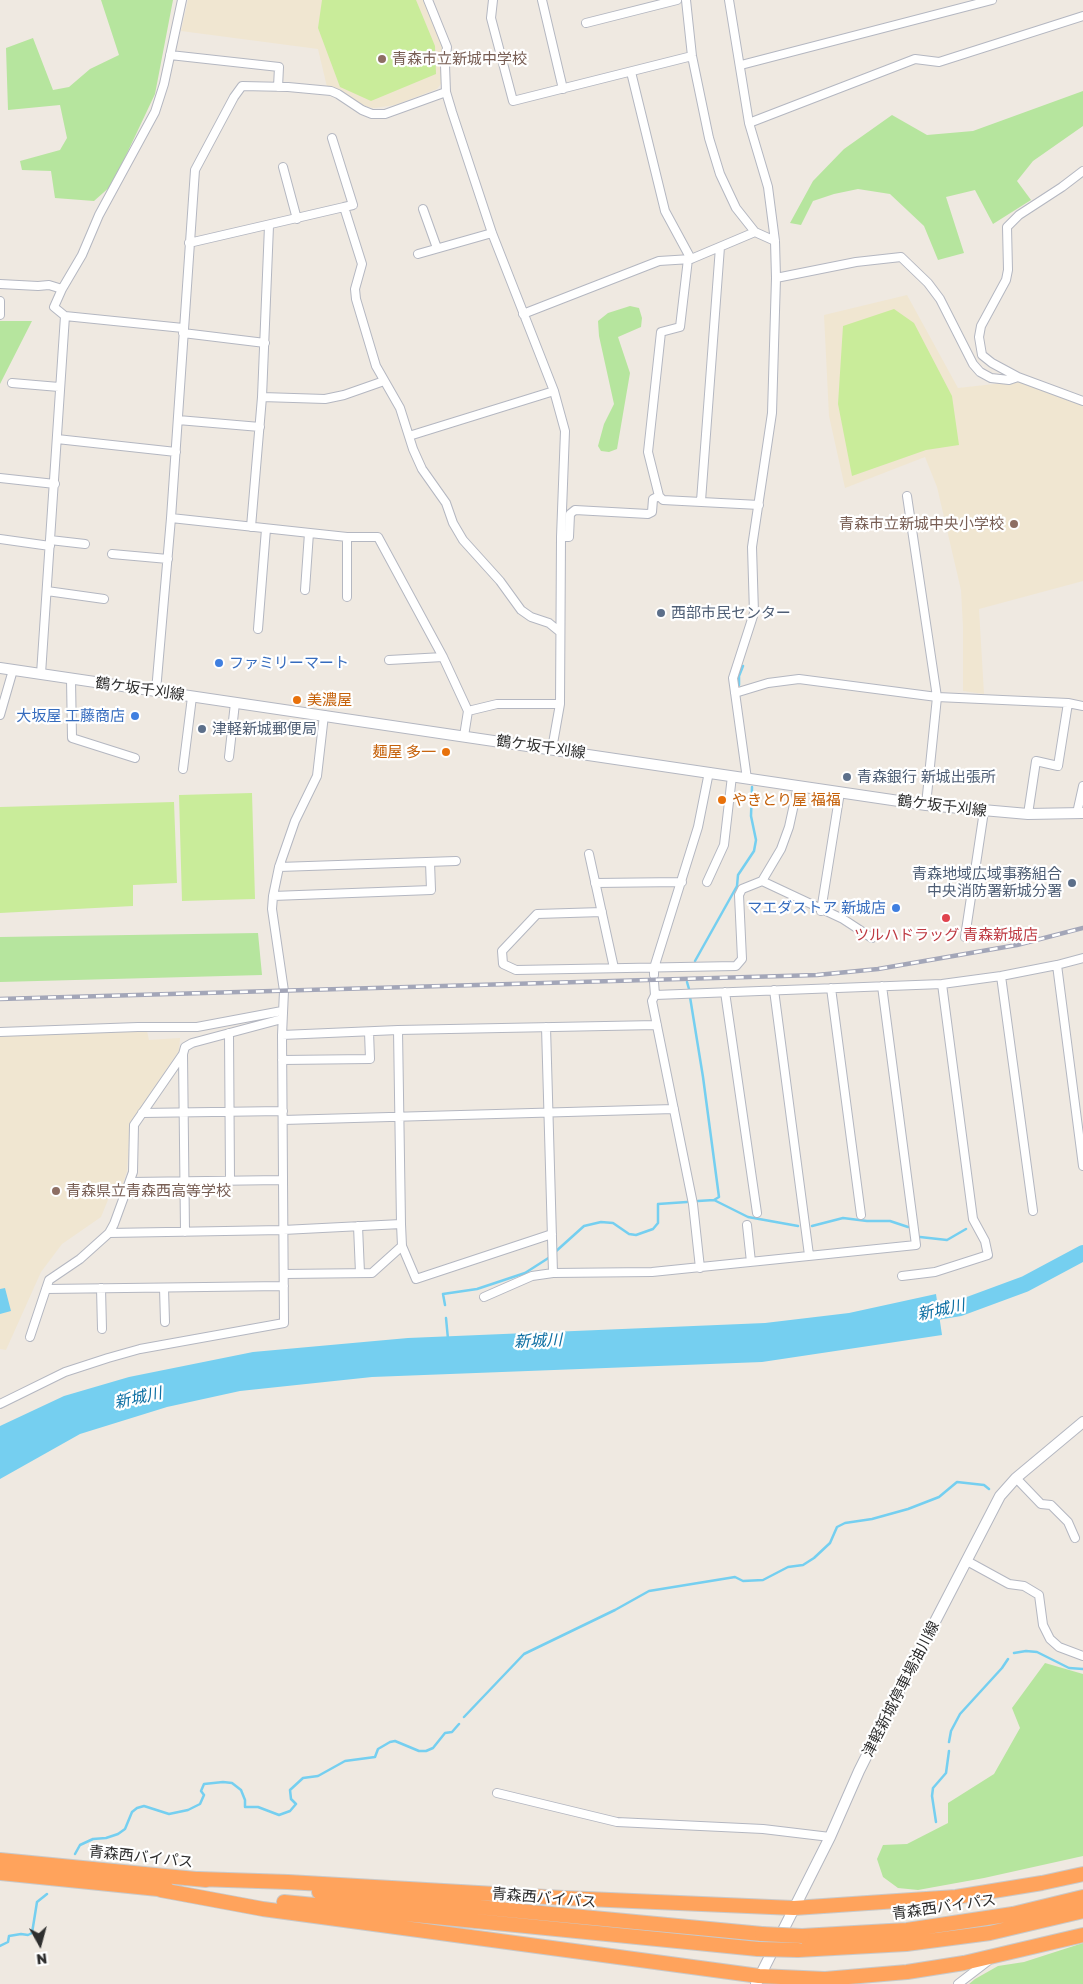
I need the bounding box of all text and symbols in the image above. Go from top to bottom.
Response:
place label: 青森市立新城中学校 [392,50,527,68]
marker: 青森市立新城中学校 [376,53,388,65]
place label: 青森市立新城中央小学校 [839,515,1004,533]
marker: 青森市立新城中央小学校 [1008,518,1020,530]
place label: 西部市民センター [671,604,791,622]
marker: 西部市民センター [655,607,667,619]
place label: ファミリーマート [229,654,349,672]
marker: ファミリーマート [213,657,225,669]
street label: 鶴ケ坂千刈線 [94,674,186,704]
place label: 美濃屋 [307,691,352,709]
marker: 美濃屋 [291,694,303,706]
place label: 大坂屋 工藤商店 [16,707,125,725]
marker: 大坂屋 工藤商店 [129,710,141,722]
place label: 津軽新城郵便局 [212,720,317,738]
marker: 津軽新城郵便局 [196,723,208,735]
street label: 鶴ケ坂千刈線 [495,732,587,762]
place label: 麺屋 多一 [372,743,436,761]
marker: 麺屋 多一 [440,746,452,758]
place label: 青森銀行 新城出張所 [857,768,996,786]
marker: 青森銀行 新城出張所 [841,771,853,783]
place label: やきとり屋 福福 [732,791,841,809]
street label: 鶴ケ坂千刈線 [896,792,988,820]
marker: やきとり屋 福福 [716,794,728,806]
place label: 青森地域広域事務組合 中央消防署新城分署 [912,865,1062,900]
marker: 青森地域広域事務組合 中央消防署新城分署 [1066,877,1078,889]
place label: マエダストア 新城店 [747,899,886,917]
marker: マエダストア 新城店 [890,902,902,914]
marker: ツルハドラッグ 青森新城店 [940,912,952,924]
place label: ツルハドラッグ 青森新城店 [854,926,1038,944]
place label: 青森県立青森西高等学校 [66,1182,231,1200]
marker: 青森県立青森西高等学校 [50,1185,62,1197]
water label: 新城川 [916,1296,966,1324]
water label: 新城川 [514,1331,562,1351]
water label: 新城川 [113,1384,163,1412]
street label: 津軽新城停車場油川線 [859,1618,943,1760]
street label: 青森西バイパス [88,1843,194,1871]
street label: 青森西バイパス [491,1884,597,1912]
street label: 青森西バイパス [891,1891,997,1923]
north arrow [15,1919,65,1969]
text: N [36,1950,48,1968]

